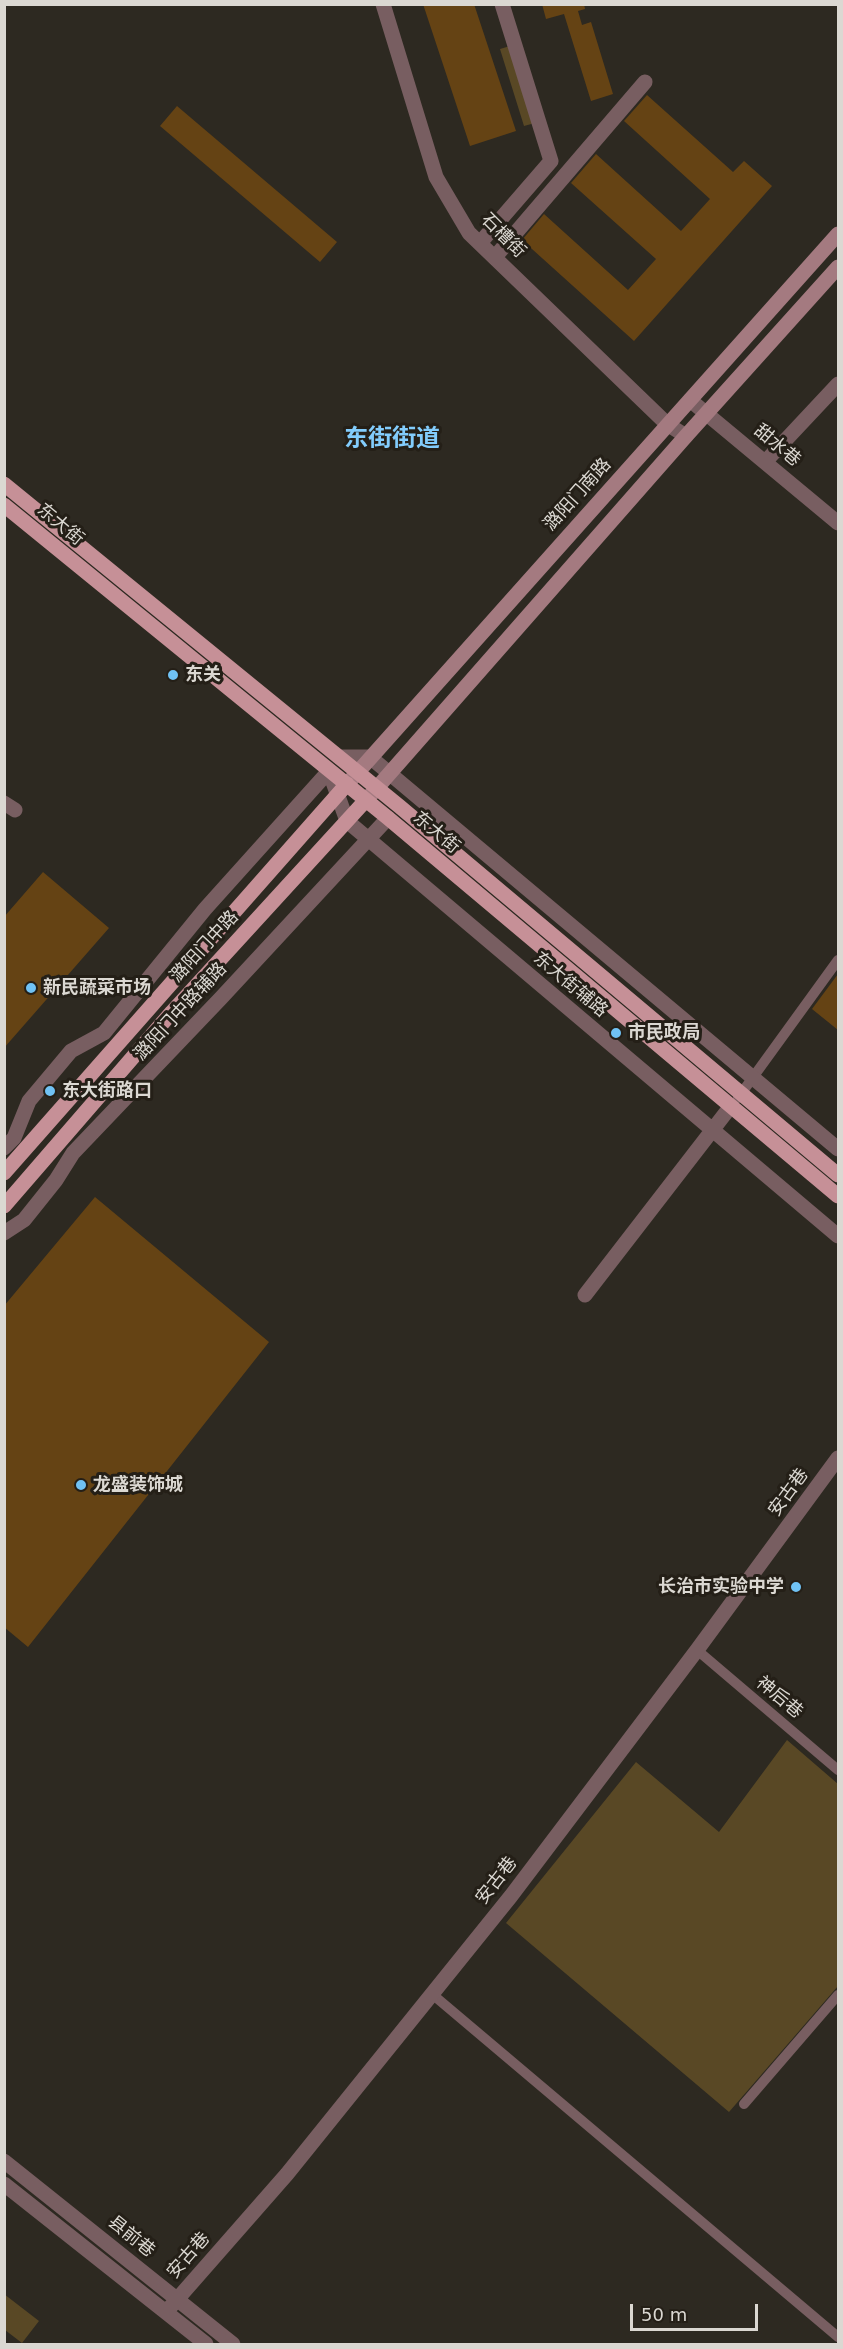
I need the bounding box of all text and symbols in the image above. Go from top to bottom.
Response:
street label: 石槽街 [476,209,530,263]
street label: 甜水巷 [749,420,805,472]
district label: 东街街道 [344,426,440,454]
street label: 潞阳门南路 [540,454,616,536]
street label: 东大街 [32,499,88,551]
place label: 东关 [185,664,221,686]
marker: 东关 [166,668,180,682]
street label: 东大街 [408,807,464,859]
street label: 潞阳门中路 [166,907,244,987]
street label: 东大街辅路 [529,948,611,1022]
street label: 潞阳门中路辅路 [130,959,232,1065]
place label: 新民蔬菜市场 [43,977,151,999]
marker: 新民蔬菜市场 [24,981,38,995]
place label: 市民政局 [628,1022,700,1044]
marker: 市民政局 [609,1026,623,1040]
place label: 东大街路口 [62,1080,152,1102]
marker: 东大街路口 [43,1084,57,1098]
street label: 安古巷 [764,1465,814,1521]
place label: 龙盛装饰城 [93,1474,183,1496]
marker: 龙盛装饰城 [74,1478,88,1492]
place label: 长治市实验中学 [658,1576,784,1598]
marker: 长治市实验中学 [789,1580,803,1594]
street label: 神后巷 [751,1672,807,1724]
street label: 安古巷 [472,1853,522,1909]
street label: 县前巷 [103,2212,159,2262]
street label: 安古巷 [163,2229,215,2283]
scale bar [633,2292,760,2330]
text: 50 m [641,2304,687,2325]

